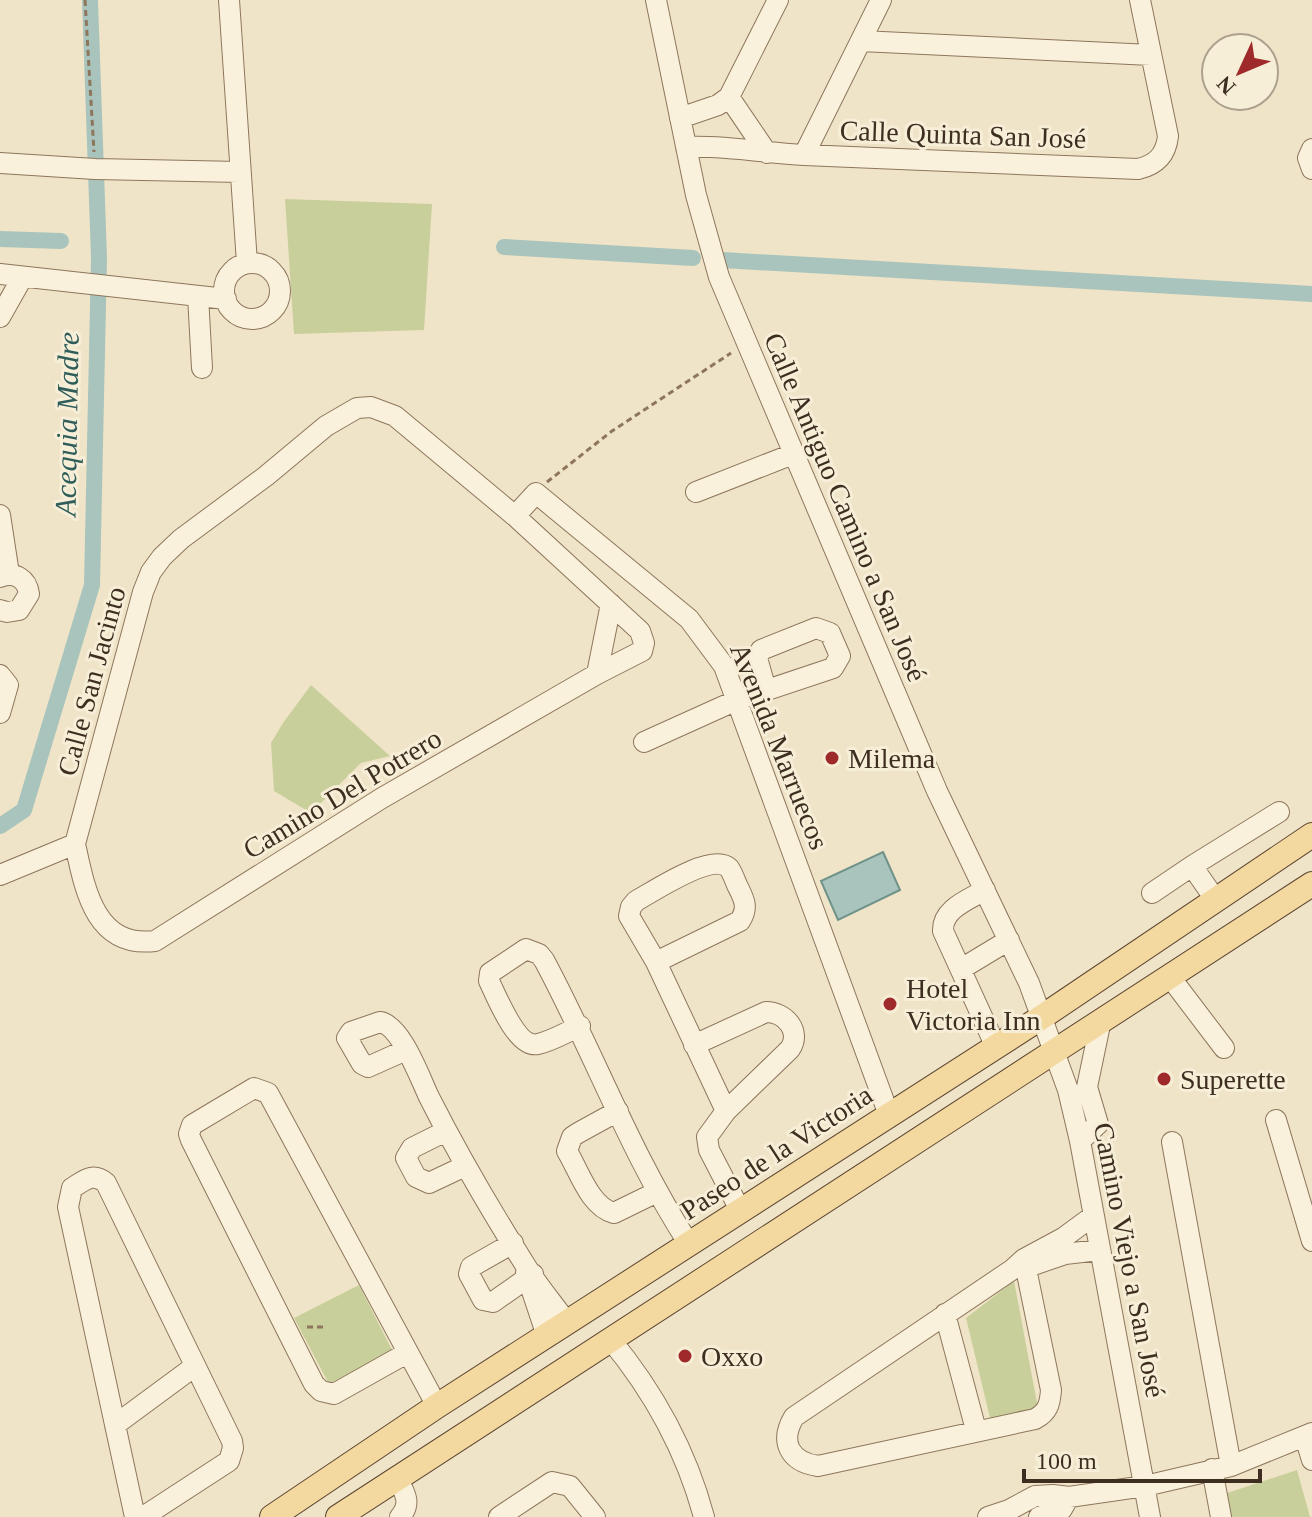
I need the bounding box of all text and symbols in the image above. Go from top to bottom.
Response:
north arrow [1200,32,1280,112]
text: N [1211,71,1240,100]
street label: Calle Quinta San José [839,115,1087,154]
street label: Calle Antiguo Camino a San José [758,328,933,686]
water label: Acequia Madre [48,331,85,519]
street label: Calle San Jacinto [51,583,132,779]
street label: Avenida Marruecos [724,639,835,854]
street label: Camino Del Potrero [238,722,447,865]
place label: Milema [848,743,936,774]
marker: Milema [823,749,841,767]
place label: Hotel Victoria Inn [906,973,1040,1036]
marker: Hotel Victoria Inn [881,995,899,1013]
place label: Superette [1180,1064,1286,1095]
marker: Superette [1155,1070,1173,1088]
street label: Paseo de la Victoria [675,1079,878,1226]
street label: Camino Viejo a San José [1088,1120,1171,1400]
place label: Oxxo [701,1341,763,1372]
marker: Oxxo [676,1347,694,1365]
scale bar [1024,1433,1260,1483]
text: 100 m [1036,1448,1097,1474]

